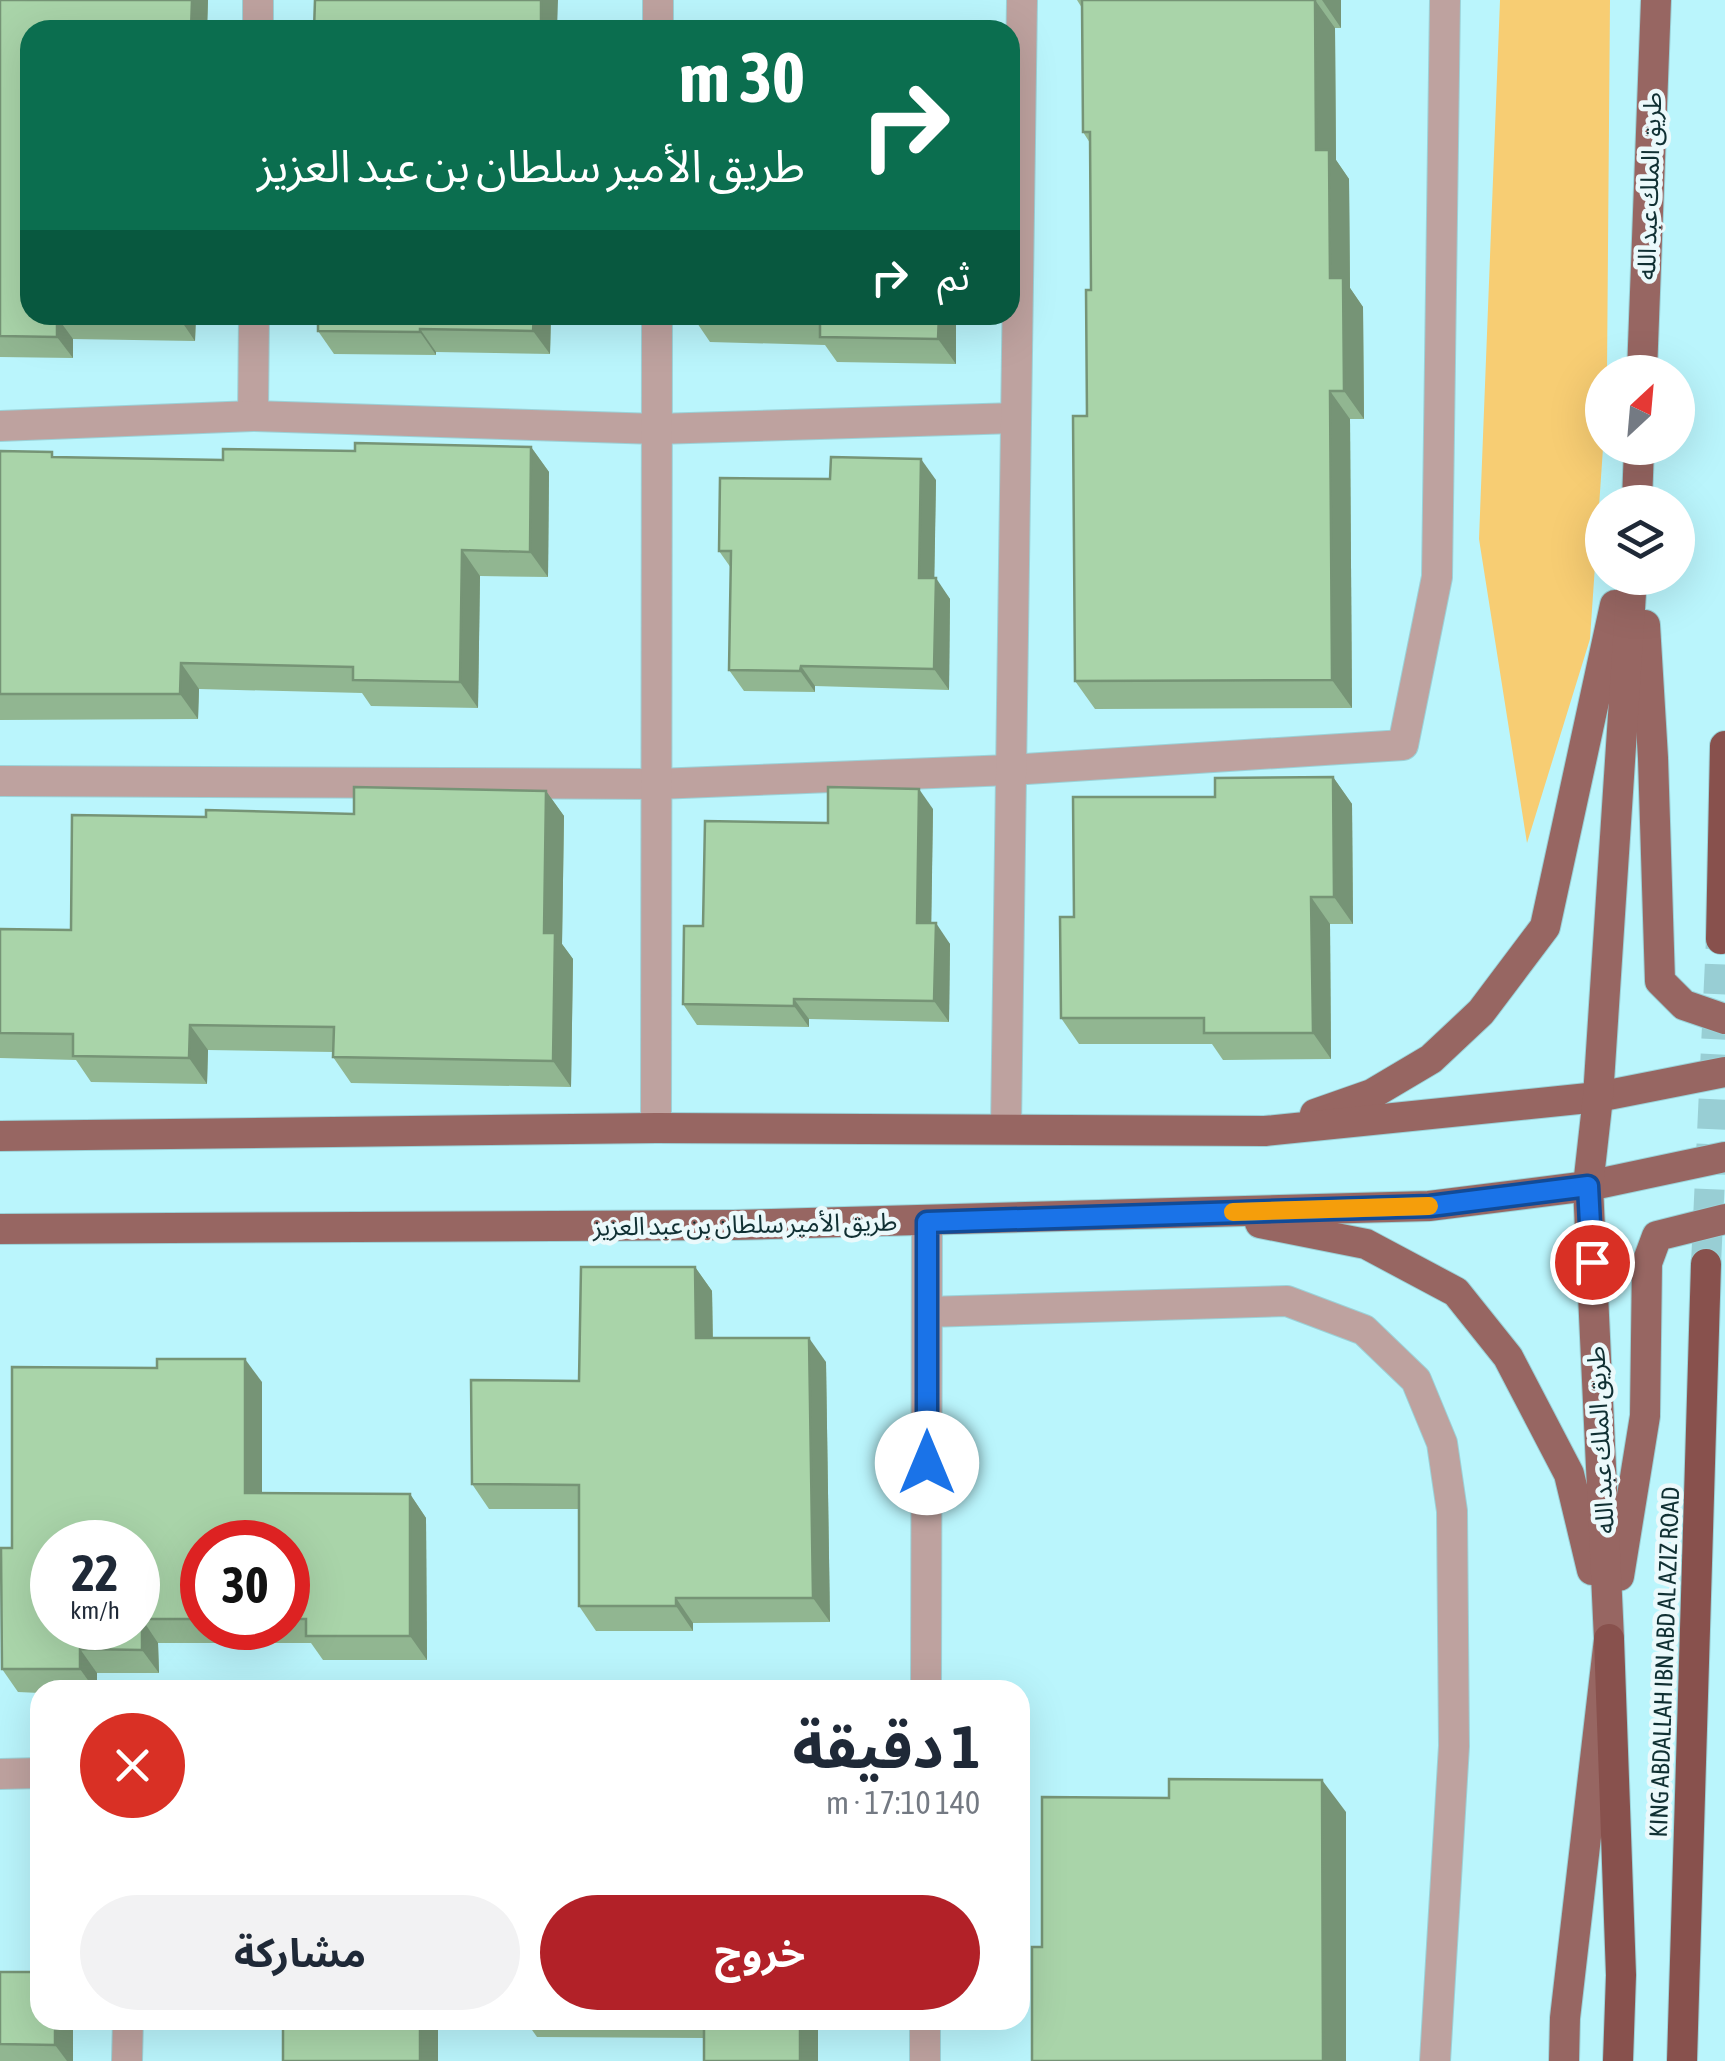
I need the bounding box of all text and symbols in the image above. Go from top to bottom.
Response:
text: 30 m [679,37,805,117]
icon: right [840,60,970,190]
street label: طريق الملك عبد الله [1632,92,1668,281]
text: طريق الأمير سلطان بن عبد العزيز [257,140,805,192]
icon: right [862,250,917,305]
text: ثم [937,255,970,298]
north arrow [1585,355,1695,465]
map controls [1585,355,1695,595]
button: layers [1585,485,1695,595]
street label: طريق الأمير سلطان بن عبد العزيز [592,1207,897,1243]
pin [1550,1220,1635,1305]
icon: arrive [1565,1235,1620,1290]
street label: طريق الملك عبد الله [1581,1345,1621,1535]
position arrow [875,1411,979,1515]
street label: KING ABDALLAH IBN ABD AL AZIZ ROAD [1644,1486,1684,1838]
speed limit sign: 30 [180,1520,310,1650]
text: 22 [71,1544,118,1602]
text: km/h [70,1596,120,1624]
text: 1 دقيقة [793,1712,980,1781]
button: close [80,1713,185,1818]
text: 140 m · 17:10 [826,1784,980,1821]
button: مشاركة [80,1895,520,2010]
button: خروج [540,1895,980,2010]

